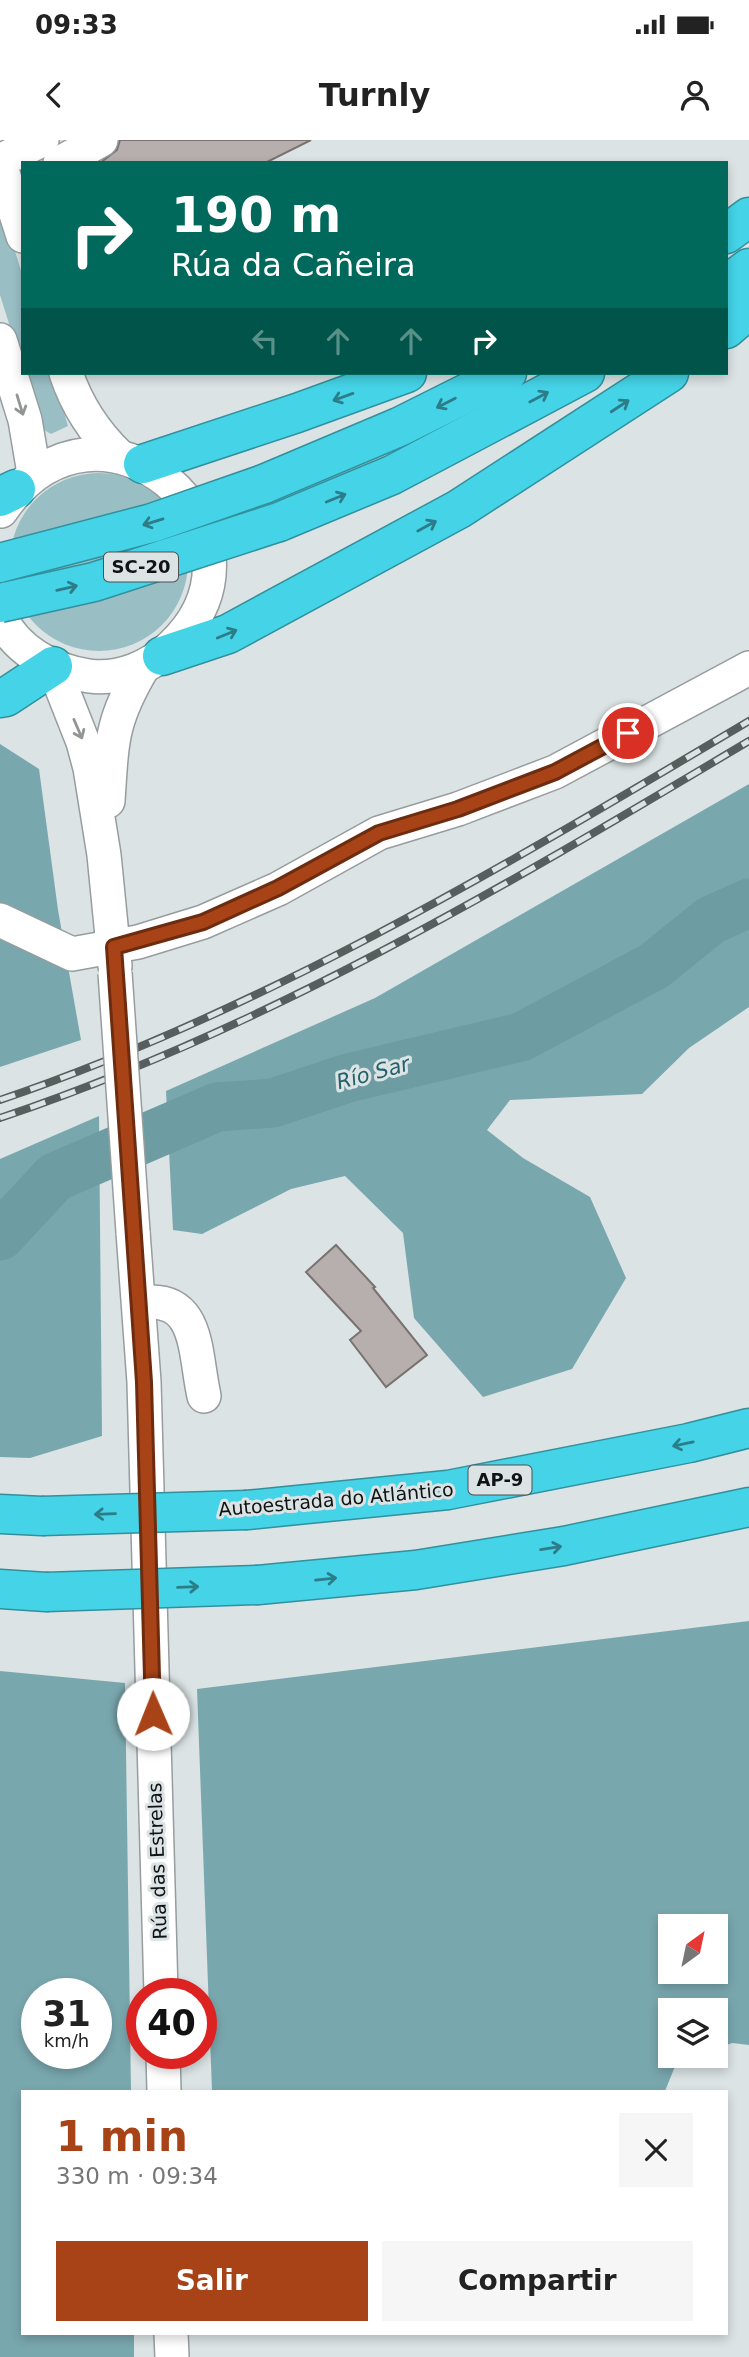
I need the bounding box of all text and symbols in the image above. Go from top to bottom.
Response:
text: 09:33 [35,10,118,40]
icon: back [35,76,73,114]
text: Turnly [319,76,430,114]
icon: person [676,76,714,114]
text: 190 m [171,187,341,244]
icon: right [56,189,147,280]
text: Rúa da Cañeira [171,246,416,284]
icon: left [246,322,284,360]
icon: ahead [319,322,357,360]
icon: ahead [392,322,430,360]
icon: right [465,322,503,360]
one-way arrow [528,390,549,403]
one-way arrow [332,391,354,404]
one-way arrow [15,394,28,416]
one-way arrow [436,397,457,411]
one-way arrow [610,399,629,413]
one-way arrow [324,491,346,504]
one-way arrow [143,516,165,529]
one-way arrow [416,519,437,532]
road number: SC-20 [104,552,178,582]
one-way arrow [55,581,77,594]
one-way arrow [215,626,237,639]
pin [598,703,658,763]
icon: arrive [609,714,647,752]
one-way arrow [73,718,86,740]
water label: Río Sar [334,1051,414,1094]
one-way arrow [672,1438,695,1452]
road number: AP-9 [468,1465,532,1494]
street label: Autoestrada do Atlántico [218,1478,454,1520]
one-way arrow [94,1508,117,1521]
one-way arrow [539,1541,562,1554]
one-way arrow [314,1572,337,1585]
one-way arrow [176,1581,199,1594]
position arrow [116,1677,190,1751]
street label: Rúa das Estrelas [143,1782,171,1940]
north arrow [658,1914,728,1984]
map controls [658,1914,728,2068]
speed limit sign: 40 [126,1978,217,2069]
text: 31 [42,1994,91,2034]
button: layers [658,1998,728,2068]
text: km/h [44,2030,89,2051]
text: 1 min [56,2112,188,2161]
button: close [619,2113,693,2187]
text: 330 m · 09:34 [56,2163,218,2189]
button: Salir [56,2241,368,2321]
button: Compartir [382,2241,693,2321]

